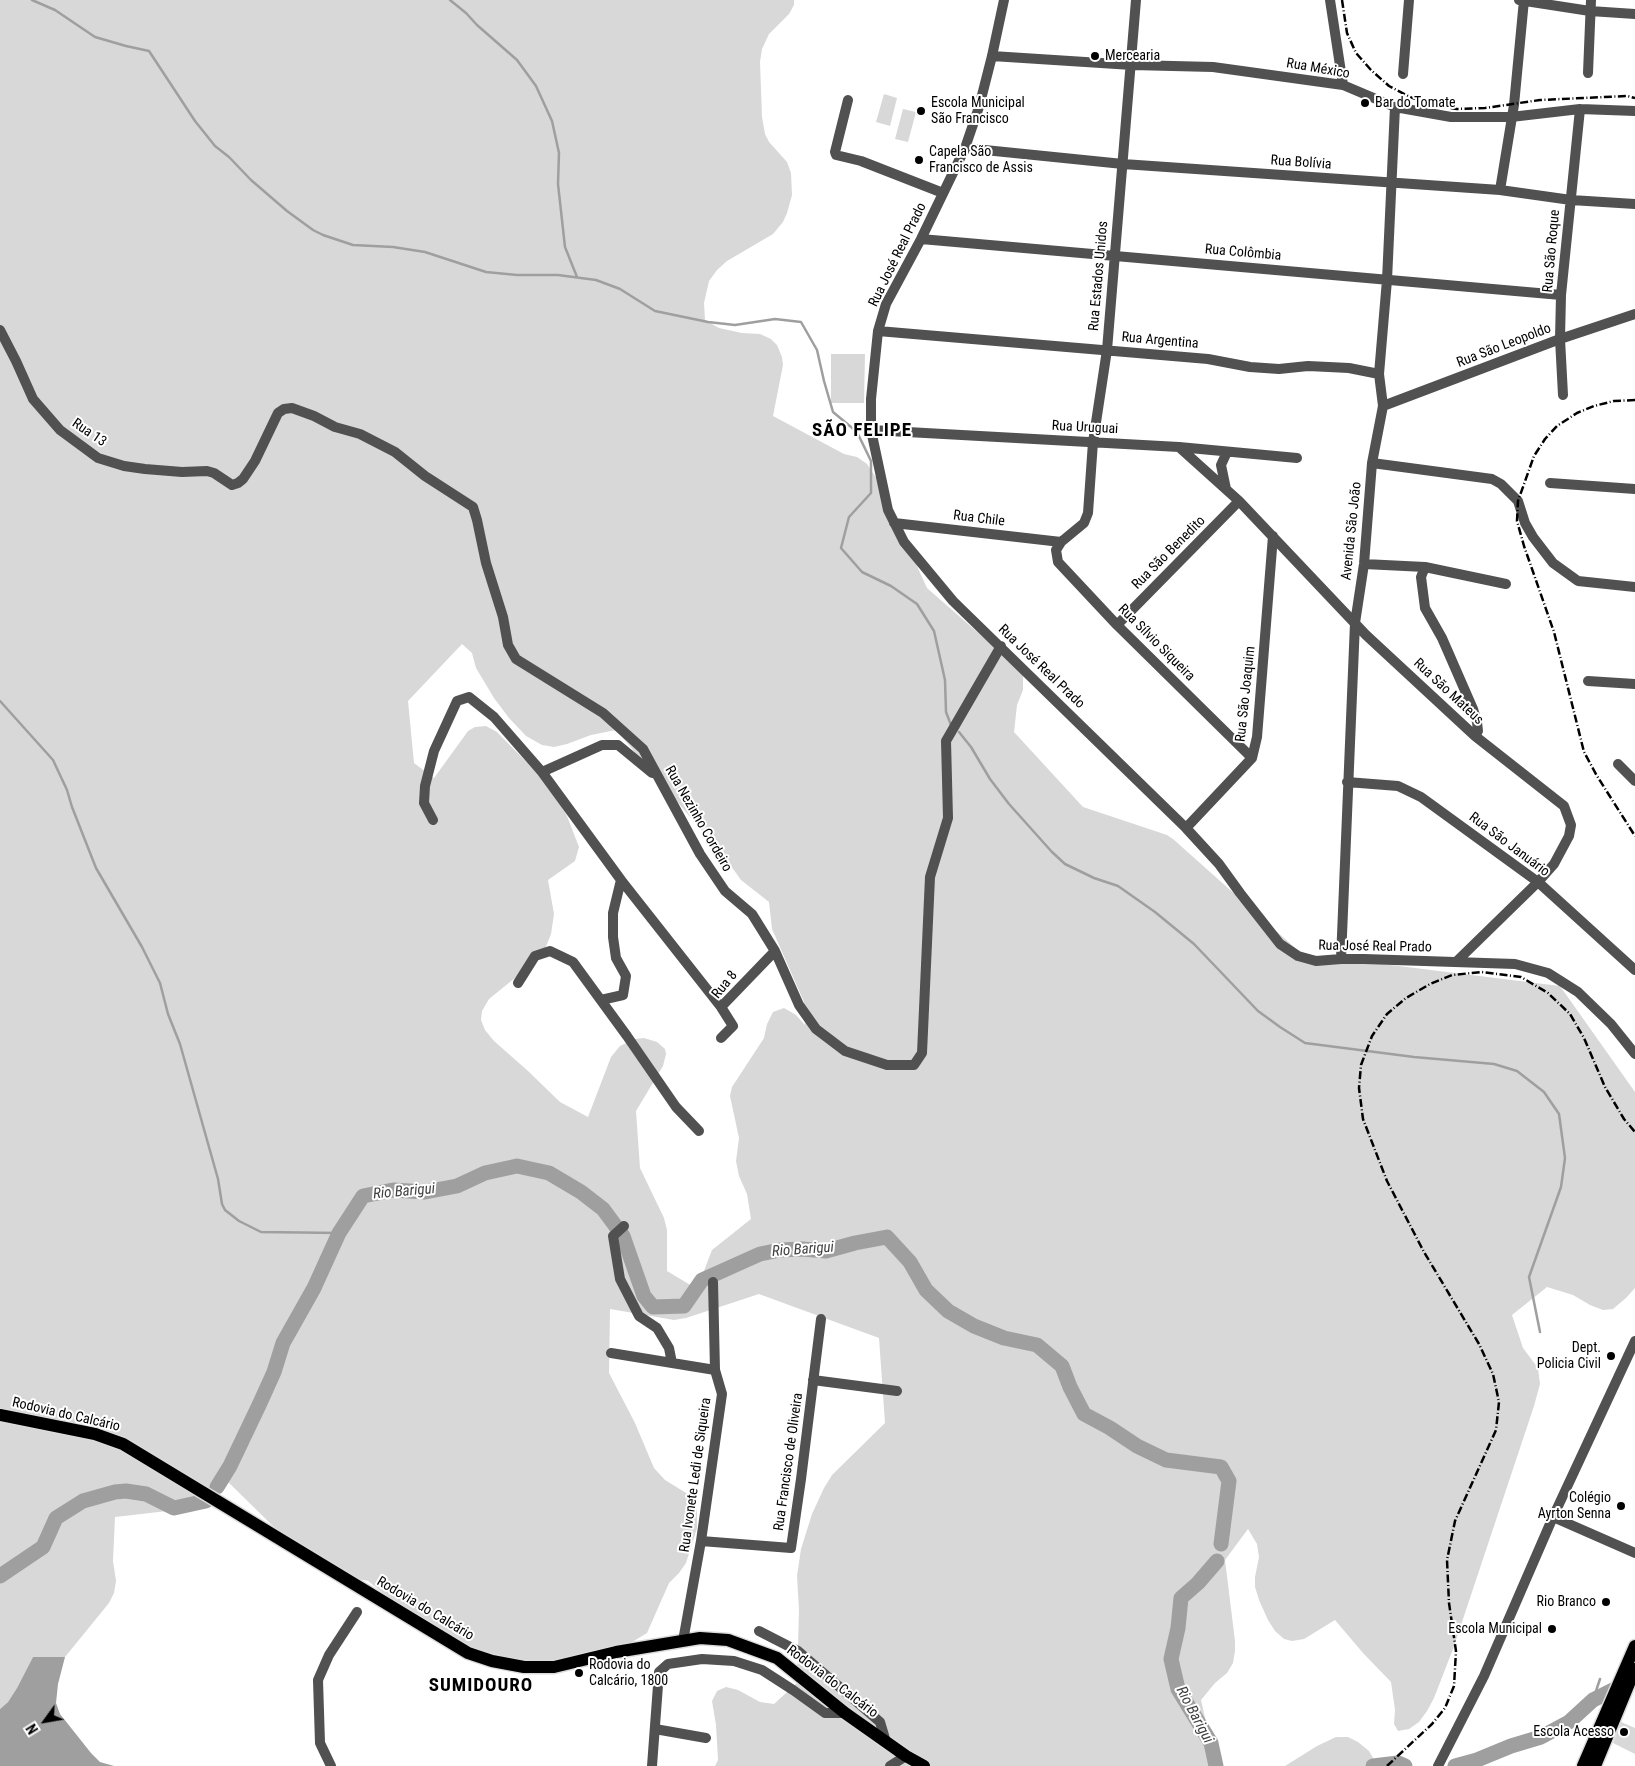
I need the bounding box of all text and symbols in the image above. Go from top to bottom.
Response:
place label: Mercearia [1105,48,1160,64]
marker: Mercearia [1089,50,1101,62]
street label: Rua México [1285,55,1351,83]
place label: Escola Municipal São Francisco [931,95,1025,128]
place label: Bar do Tomate [1375,95,1456,111]
marker: Bar do Tomate [1359,97,1371,109]
marker: Escola Municipal São Francisco [915,105,927,117]
place label: Capela São Francisco de Assis [929,144,1033,176]
street label: Rua Bolívia [1270,152,1332,174]
marker: Capela São Francisco de Assis [913,154,925,166]
street label: Rua José Real Prado [866,200,930,310]
street label: Rua São Roque [1540,209,1564,293]
street label: Rua Estados Unidos [1086,220,1112,332]
street label: Rua Colômbia [1204,241,1282,265]
street label: Rua São Leopoldo [1454,320,1554,372]
street label: Rua Argentina [1121,329,1199,353]
street label: Rua 13 [69,415,109,451]
street label: Rua Uruguai [1051,418,1119,438]
district label: SÃO FELIPE [811,420,913,442]
street label: Avenida São João [1338,481,1366,581]
street label: Rua Chile [952,508,1006,530]
street label: Rua São Benedito [1129,513,1209,593]
street label: Rua Sílvio Siqueira [1114,601,1198,685]
street label: Rua José Real Prado [994,621,1088,713]
street label: Rua São Joaquim [1233,645,1259,743]
street label: Rua São Mateus [1410,655,1486,729]
street label: Rua Nezinho Cordeiro [661,763,735,875]
street label: Rua São Januário [1465,809,1553,881]
street label: Rua José Real Prado [1318,938,1432,956]
street label: Rua 8 [709,968,741,1002]
water label: Rio Barigui [372,1180,436,1204]
water label: Rio Barigui [771,1239,835,1261]
place label: Dept. Policia Civil [1537,1340,1601,1372]
marker: Dept. Policia Civil [1605,1350,1617,1362]
street label: Rua Francisco de Oliveira [771,1392,807,1532]
street label: Rodovia do Calcário [10,1394,122,1436]
street label: Rua Ivonete Ledi de Siqueira [677,1397,715,1553]
place label: Colégio Ayrton Senna [1538,1490,1611,1522]
marker: Colégio Ayrton Senna [1615,1500,1627,1512]
street label: Rodovia do Calcário [373,1573,477,1645]
place label: Rio Branco [1536,1594,1596,1610]
marker: Rio Branco [1600,1596,1612,1608]
place label: Escola Municipal [1448,1621,1542,1637]
marker: Escola Municipal [1546,1623,1558,1635]
street label: Rodovia do Calcário [783,1642,881,1722]
place label: Rodovia do Calcário, 1800 [589,1657,668,1690]
marker: Rodovia do Calcário, 1800 [573,1667,585,1679]
district label: SUMIDOURO [428,1675,534,1697]
water label: Rio Barigui [1171,1683,1217,1747]
north arrow [20,1696,70,1746]
text: N [23,1721,41,1737]
place label: Escola Acesso [1533,1724,1614,1740]
marker: Escola Acesso [1618,1726,1630,1738]

